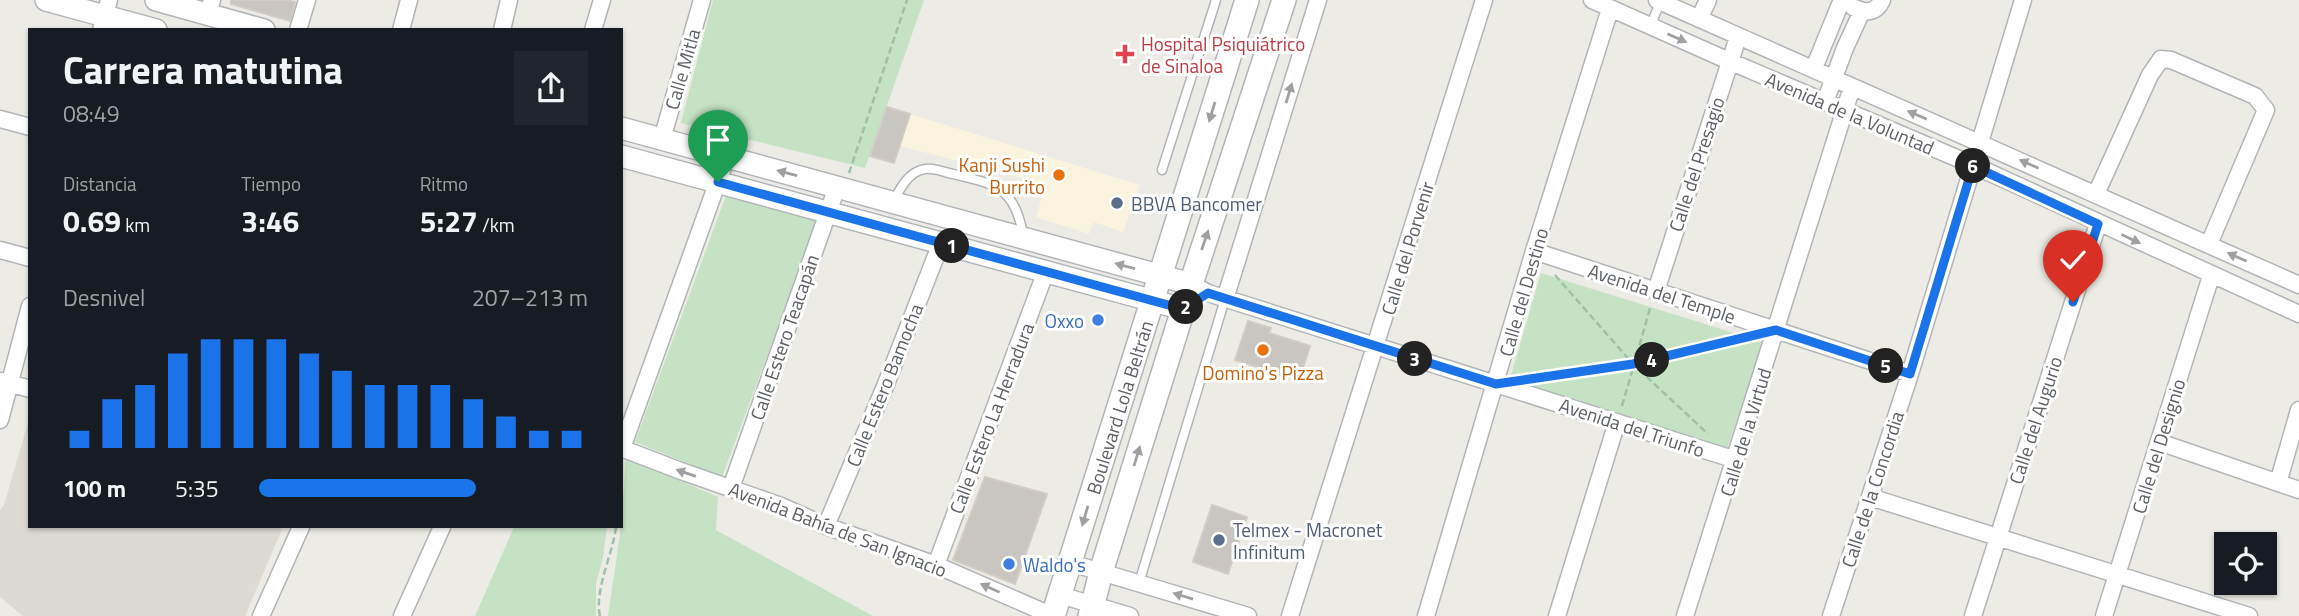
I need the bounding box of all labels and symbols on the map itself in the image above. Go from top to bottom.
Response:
street label: Calle Mitla [657,25,708,113]
place label: Hospital Psiquiátrico de Sinaloa [1141,29,1305,80]
one-way arrow [1666,33,1687,44]
marker: Hospital Psiquiátrico de Sinaloa [1115,44,1135,64]
street label: Avenida de la Voluntad [1761,64,1939,162]
one-way arrow [1284,82,1295,103]
street label: Calle del Presagio [1661,93,1731,235]
one-way arrow [1207,102,1217,123]
one-way arrow [1906,109,1927,120]
pin [688,110,748,182]
pin: 6 [1955,148,1990,184]
place label: Kanji Sushi Burrito [958,150,1045,201]
one-way arrow [2019,158,2039,170]
one-way arrow [776,167,798,178]
marker: Kanji Sushi Burrito [1051,167,1067,183]
street label: Calle del Porvenir [1373,177,1441,318]
place label: BBVA Bancomer [1131,189,1262,218]
marker: BBVA Bancomer [1109,195,1125,211]
street label: Calle del Destino [1491,224,1555,360]
pin: 1 [934,229,970,264]
one-way arrow [1201,229,1211,250]
pin [2043,230,2103,302]
one-way arrow [2121,233,2141,245]
street label: Calle Estero Teacapán [742,250,826,424]
one-way arrow [2227,251,2247,263]
street label: Avenida del Temple [1584,255,1740,331]
one-way arrow [1114,260,1135,270]
pin: 2 [1168,290,1204,324]
street label: Calle Estero Bamocha [838,299,930,471]
place label: Oxxo [1044,306,1084,335]
marker: Oxxo [1090,312,1106,328]
street label: Boulevard Lola Beltrán [1078,317,1160,498]
street label: Calle Estero La Herradura [941,318,1041,518]
marker: Domino's Pizza [1255,342,1271,358]
pin: 3 [1398,342,1432,376]
pin: 4 [1634,342,1670,378]
pin: 5 [1868,348,1904,384]
street label: Calle del Augurio [2001,352,2069,488]
place label: Domino's Pizza [1202,358,1324,387]
street label: Calle de la Virtud [1712,364,1778,500]
street label: Calle del Designio [2124,375,2192,517]
street label: Avenida del Triunfo [1556,390,1708,464]
street label: Calle de la Concordia [1833,407,1911,571]
one-way arrow [1132,446,1142,467]
one-way arrow [675,467,696,478]
street label: Avenida Bahía de San Ignacio [725,474,951,584]
one-way arrow [1079,505,1089,526]
place label: Telmex - Macronet Infinitum [1233,515,1383,566]
marker: Telmex - Macronet Infinitum [1211,532,1227,548]
place label: Waldo's [1023,550,1086,579]
marker: Waldo's [1001,556,1017,572]
one-way arrow [980,582,1000,594]
one-way arrow [1172,591,1193,601]

